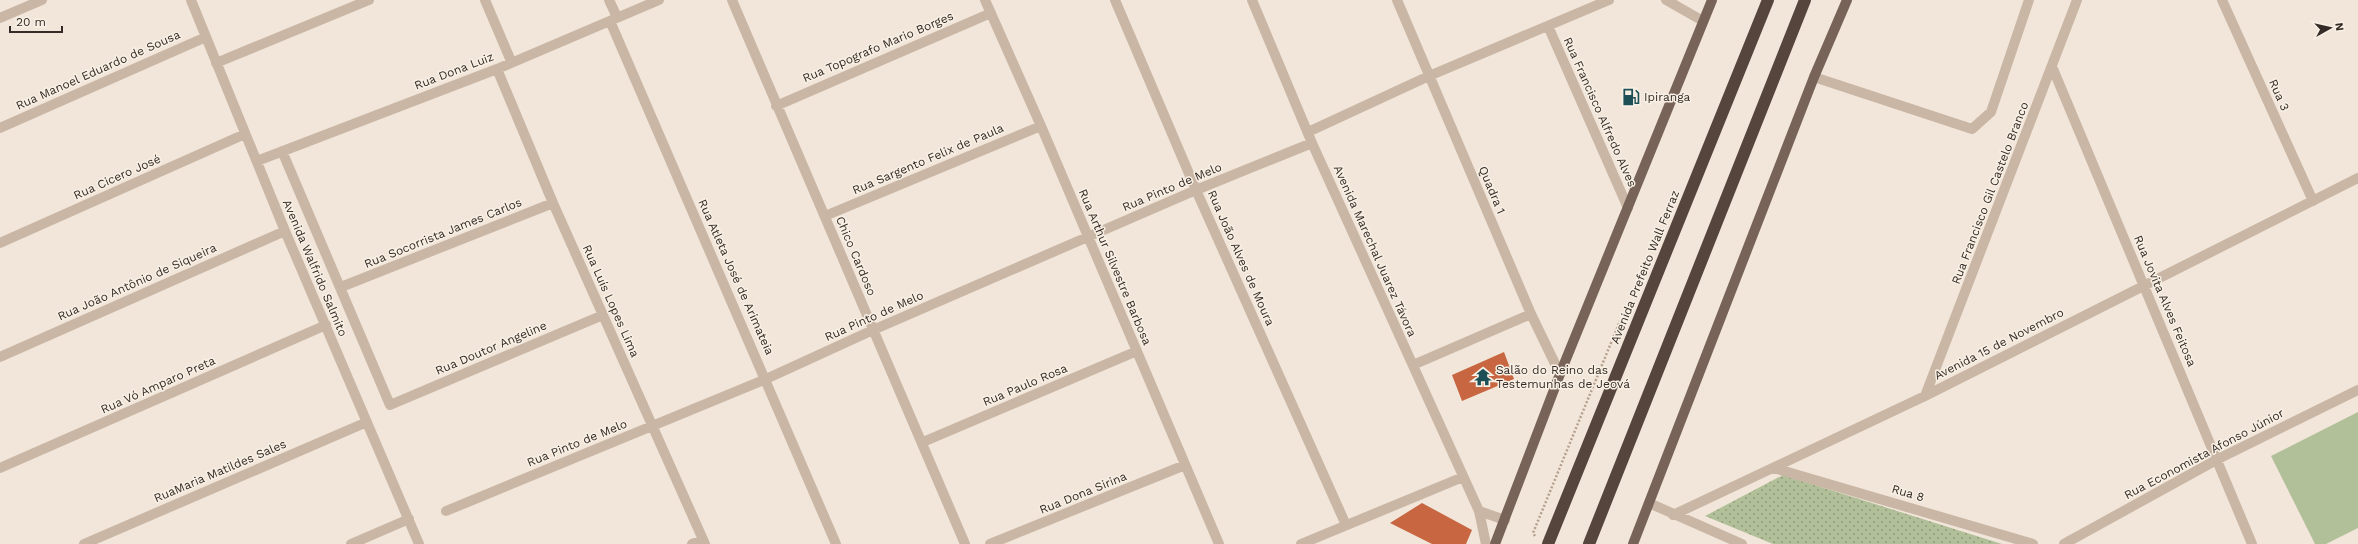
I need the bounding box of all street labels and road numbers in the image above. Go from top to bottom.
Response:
street label: Rua Topografo Mario Borges [800,9,956,85]
street label: Rua Manoel Eduardo de Sousa [14,27,182,113]
street label: Rua Francisco Alfredo Alves [1561,35,1639,189]
street label: Rua Dona Luiz [412,49,496,93]
street label: Rua 3 [2266,77,2292,113]
street label: Rua Francisco Gil Castelo Branco [1949,100,2031,286]
street label: Rua Sargento Felix de Paula [850,121,1006,197]
street label: Rua Cicero José [71,152,163,202]
street label: Rua Pinto de Melo [1120,160,1224,214]
street label: Avenida Marechal Juarez Távora [1331,163,1419,339]
street label: Quadra 1 [1476,164,1508,216]
street label: Rua Arthur Silvestre Barbosa [1076,187,1154,347]
street label: Rua João Alves de Moura [1205,188,1277,328]
street label: Avenida Prefeito Wall Ferraz [1608,188,1682,346]
street label: Rua Socorrista James Carlos [362,195,524,271]
street label: Rua Atleta José de Arimateia [695,197,777,357]
street label: Avenida Walfrido Salmito [280,198,350,338]
street label: Chico Cardoso [833,214,879,298]
street label: Rua Jovita Alves Feitosa [2131,233,2199,369]
street label: Rua João Antônio de Siqueira [55,240,219,323]
street label: Rua Luís Lopes Lima [580,243,642,360]
street label: Rua Pinto de Melo [822,288,926,344]
street label: Avenida 15 de Novembro [1932,305,2066,383]
street label: Rua Doutor Angeline [433,318,549,378]
street label: Rua Vó Amparo Preta [99,353,218,417]
street label: Rua Paulo Rosa [981,361,1070,409]
street label: Rua Economista Afonso Júnior [2122,406,2286,502]
street label: Rua Pinto de Melo [525,417,629,469]
street label: RuaMaria Matildes Sales [152,437,288,505]
street label: Rua Dona Sirina [1037,469,1129,517]
street label: Rua 8 [1890,482,1926,504]

